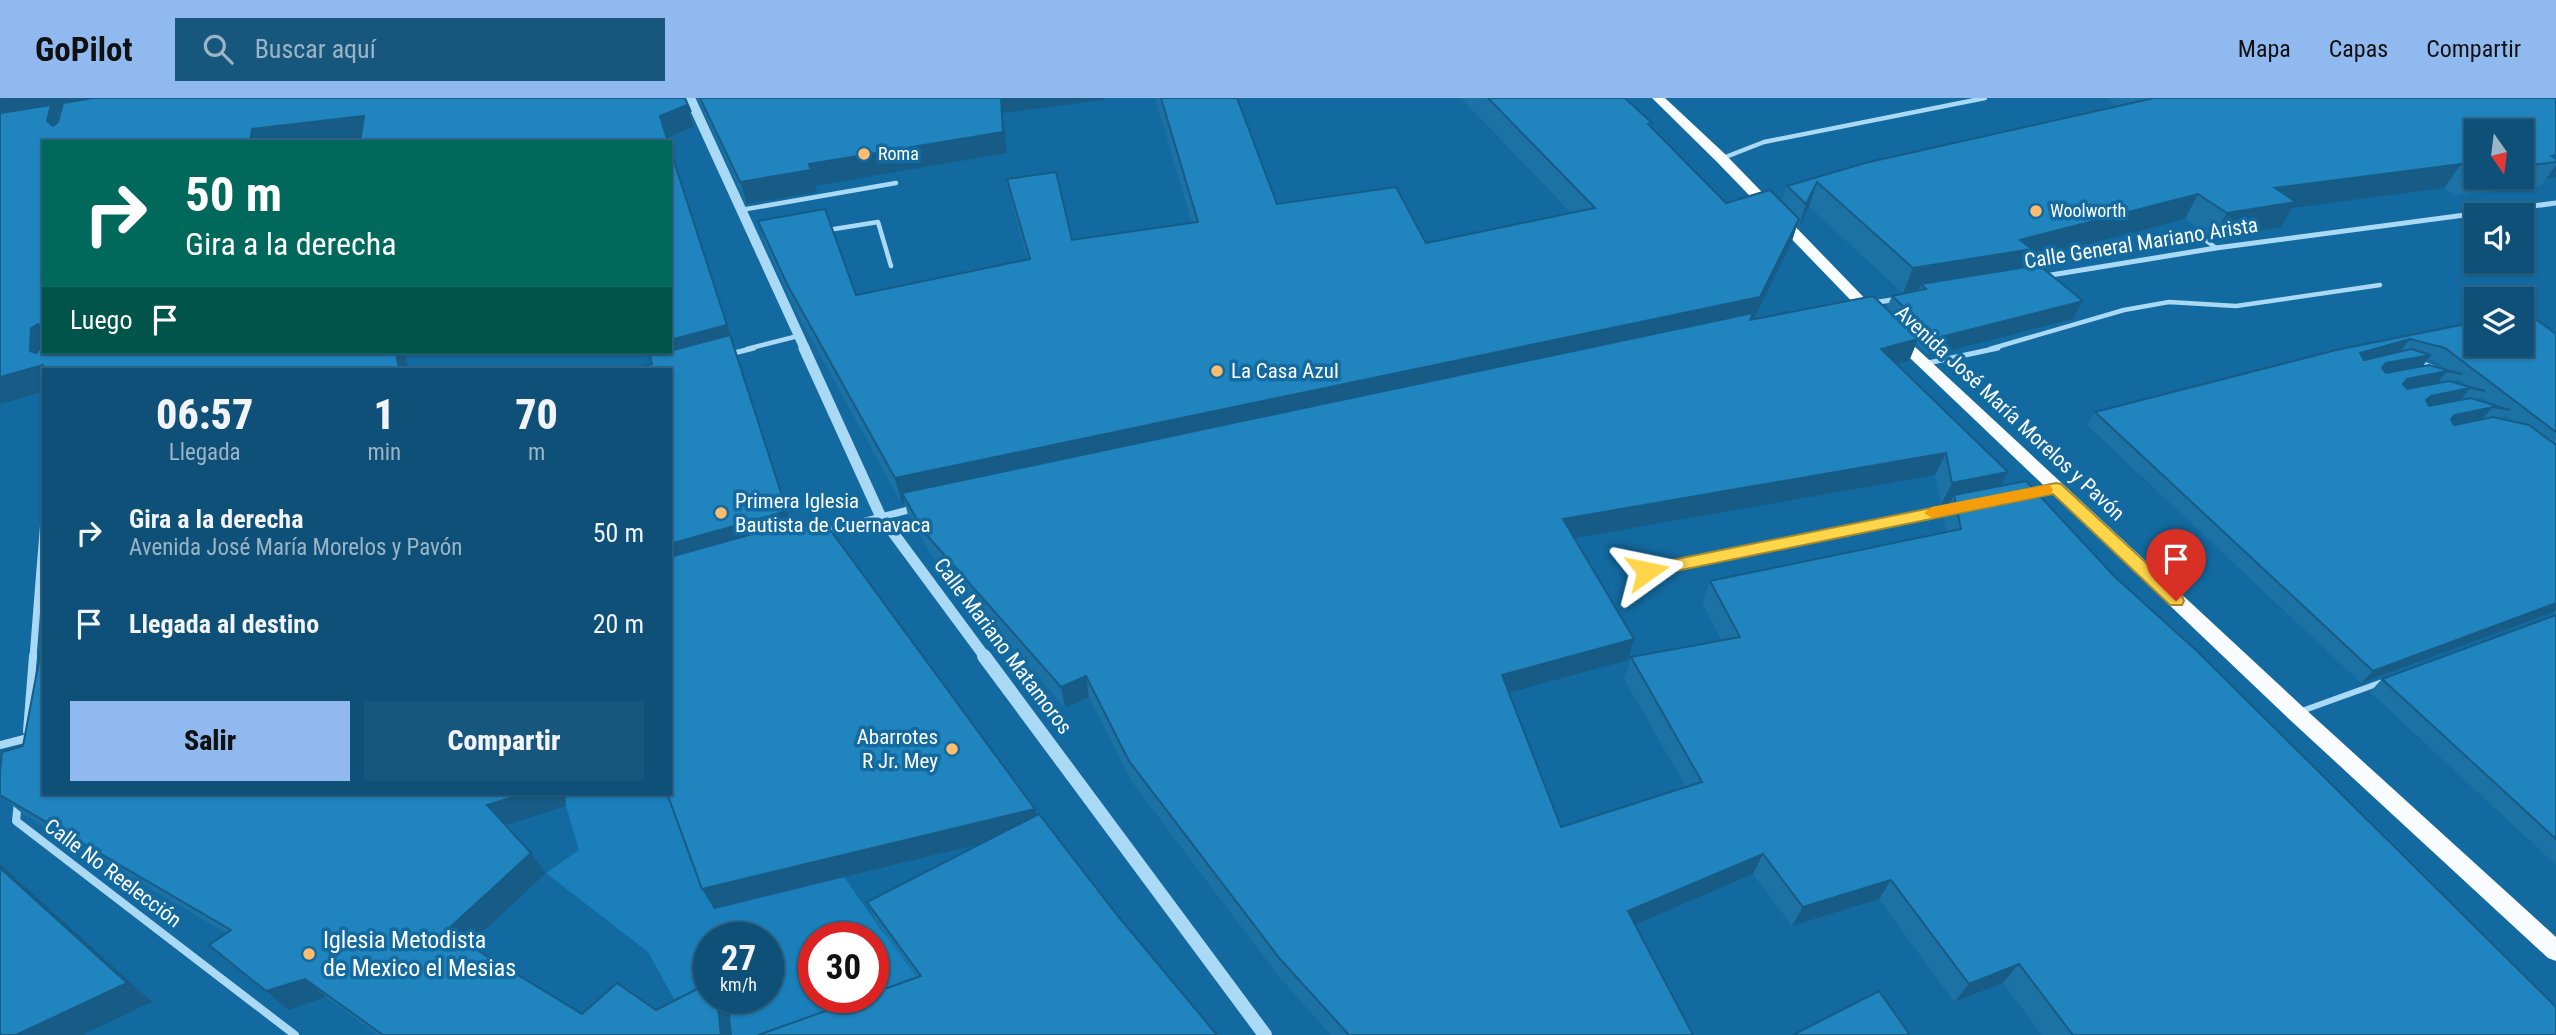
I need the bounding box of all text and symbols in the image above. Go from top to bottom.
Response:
search box [175,18,665,81]
text: GoPilot [35,30,133,69]
icon: search [199,30,237,68]
text: Buscar aquí [255,34,376,64]
text: Mapa [2238,35,2291,63]
text: Capas [2329,35,2388,63]
text: Compartir [2426,35,2521,63]
north arrow [2464,119,2534,189]
map controls [2464,119,2534,357]
place label: Roma [878,143,919,164]
marker: Roma [856,146,872,162]
text: 50 m [185,166,282,223]
icon: right [70,168,161,259]
place label: Woolworth [2050,200,2126,221]
marker: Woolworth [2028,203,2044,219]
button: sound [2464,203,2534,273]
street label: Calle General Mariano Arista [2023,213,2259,273]
text: Gira a la derecha [185,225,397,263]
button: layers [2464,287,2534,357]
street label: Avenida José María Morelos y Pavón [1891,300,2129,526]
icon: arrive [146,301,184,339]
text: Luego [70,305,132,335]
place label: La Casa Azul [1231,359,1339,383]
marker: La Casa Azul [1209,363,1225,379]
text: 06:57 [156,390,253,439]
text: 1 [374,390,395,439]
text: 70 [515,390,558,439]
text: Llegada [169,439,241,466]
text: min [367,439,401,466]
text: m [528,439,545,466]
place label: Primera Iglesia Bautista de Cuernavaca [735,489,930,537]
text: Gira a la derecha [129,504,303,534]
marker: Primera Iglesia Bautista de Cuernavaca [713,505,729,521]
icon: right [70,514,108,552]
text: 50 m [593,518,644,548]
pin [2146,529,2206,601]
text: Avenida José María Morelos y Pavón [129,534,462,561]
position arrow [1610,534,1684,608]
icon: arrive [2157,540,2195,578]
street label: Calle Mariano Matamoros [929,553,1077,739]
icon: arrive [70,605,108,643]
text: Llegada al destino [129,609,319,639]
text: 20 m [593,609,644,639]
button: Salir [70,701,350,781]
button: Compartir [364,701,644,781]
place label: Abarrotes R Jr. Mey [857,725,938,773]
marker: Abarrotes R Jr. Mey [944,741,960,757]
street label: Calle No Reelección [40,814,186,932]
speed limit sign: 30 [798,922,889,1013]
place label: Iglesia Metodista de Mexico el Mesias [323,926,516,982]
text: 27 [721,938,756,979]
marker: Iglesia Metodista de Mexico el Mesias [301,946,317,962]
text: km/h [720,974,757,995]

